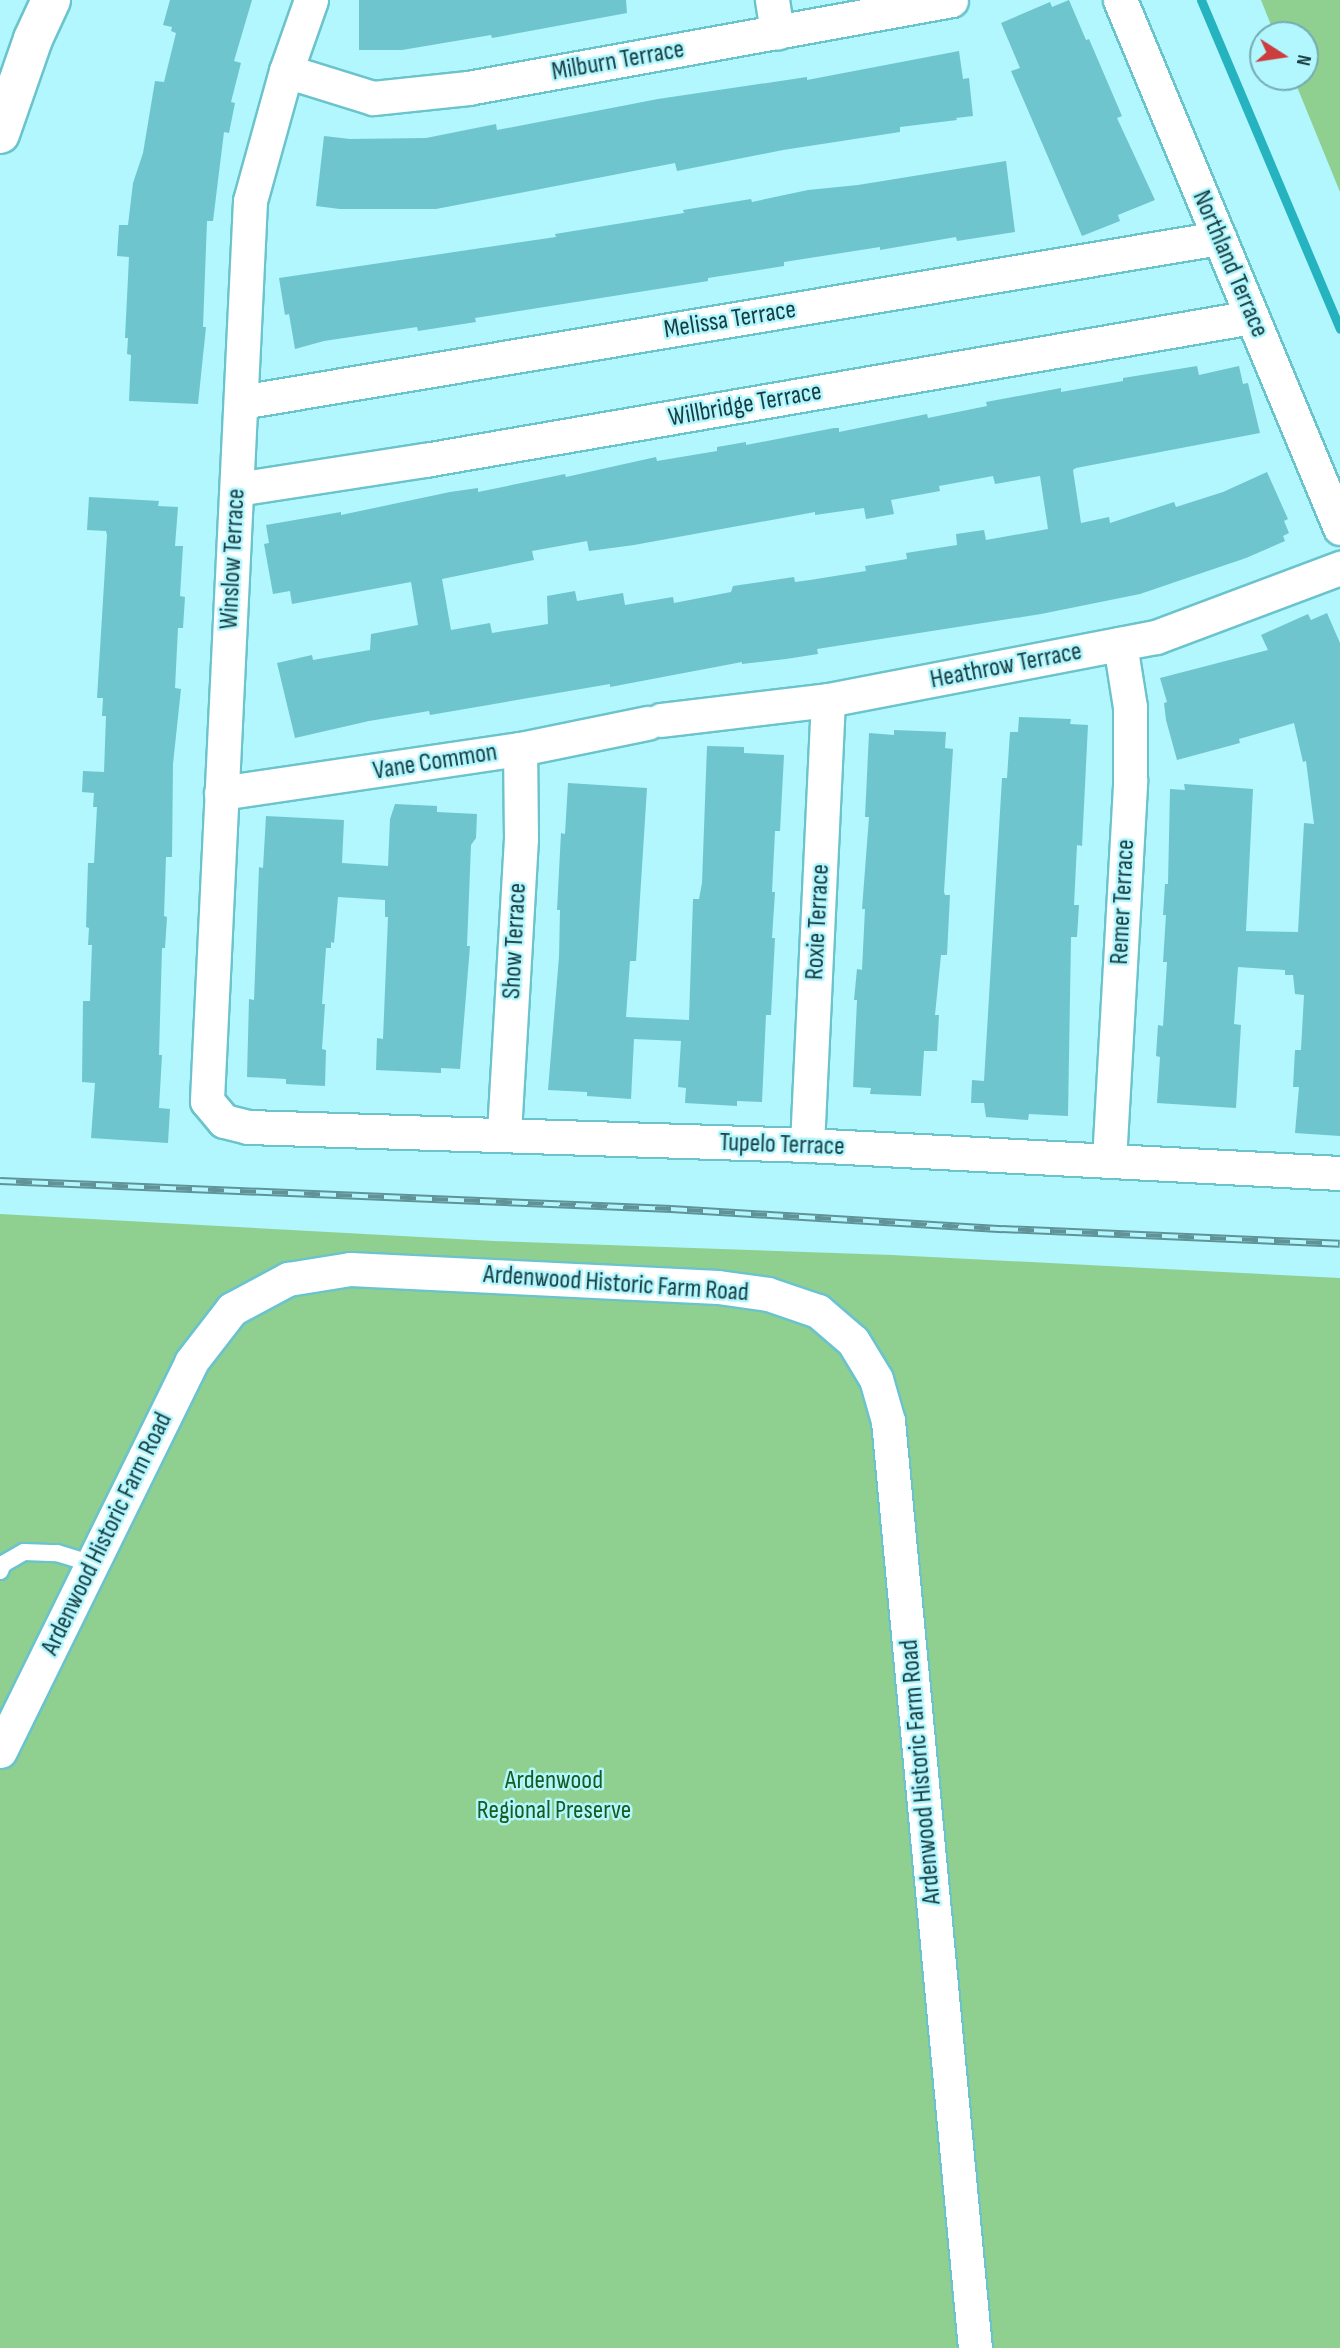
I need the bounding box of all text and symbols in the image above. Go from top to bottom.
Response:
north arrow [1249,21,1319,91]
street label: Milburn Terrace [549,34,687,88]
text: N [1291,53,1315,67]
street label: Northland Terrace [1185,186,1275,342]
street label: Melissa Terrace [662,294,798,346]
street label: Willbridge Terrace [666,376,824,434]
street label: Winslow Terrace [214,488,252,630]
street label: Heathrow Terrace [928,636,1084,696]
street label: Vane Common [371,737,499,787]
street label: Remer Terrace [1104,839,1142,965]
street label: Roxie Terrace [799,863,837,981]
street label: Show Terrace [496,882,534,1000]
street label: Tupelo Terrace [719,1127,845,1163]
street label: Ardenwood Historic Farm Road [482,1259,750,1309]
street label: Ardenwood Historic Farm Road [35,1408,179,1660]
street label: Ardenwood Historic Farm Road [894,1638,948,1906]
park label: Ardenwood Regional Preserve [477,1765,631,1826]

